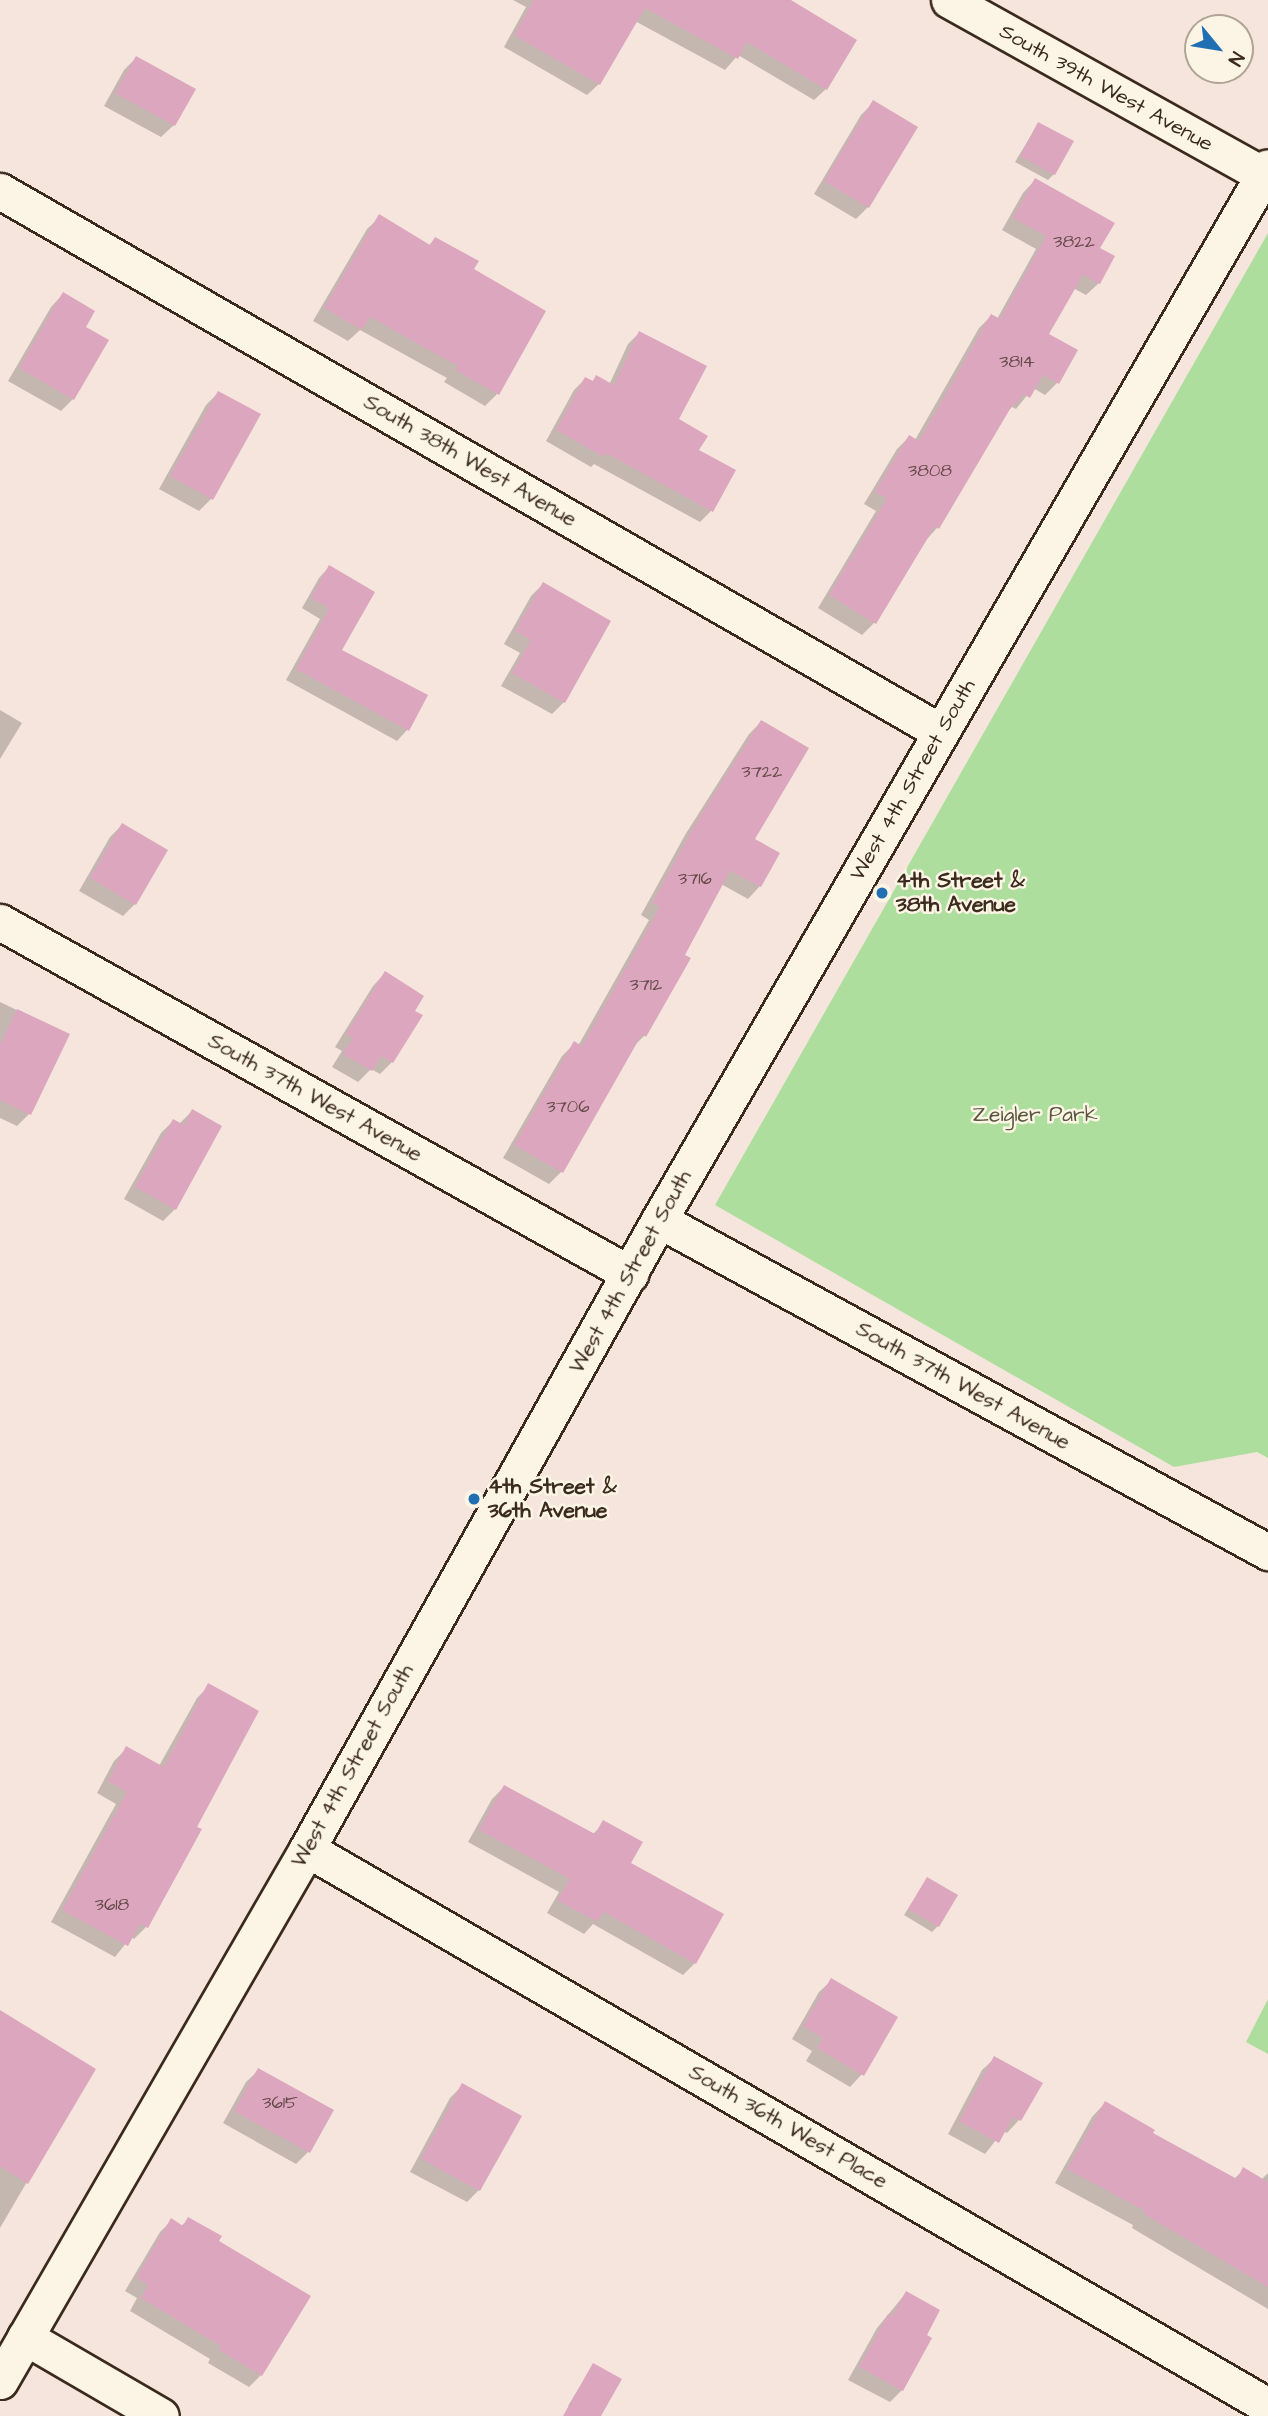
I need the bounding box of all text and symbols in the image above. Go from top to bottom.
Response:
north arrow [1184,14,1254,84]
street label: South 39th West Avenue [995,19,1217,157]
text: N [1221,47,1251,71]
house number: 3822 [1053,231,1095,253]
house number: 3814 [999,351,1035,373]
street label: South 38th West Avenue [359,390,581,532]
house number: 3808 [908,460,952,482]
street label: West 4th Street South [845,675,981,885]
house number: 3722 [742,761,782,783]
house number: 3716 [678,868,712,890]
place label: 4th Street & 38th Avenue [896,868,1025,918]
marker: 4th Street & 38th Avenue [874,885,890,901]
house number: 3712 [630,974,662,996]
street label: South 37th West Avenue [204,1029,426,1167]
house number: 3706 [547,1096,589,1118]
park label: Zeigler Park [972,1102,1098,1128]
street label: West 4th Street South [565,1166,697,1378]
street label: South 37th West Avenue [852,1317,1074,1455]
place label: 4th Street & 36th Avenue [488,1474,617,1524]
marker: 4th Street & 36th Avenue [466,1491,482,1507]
street label: West 4th Street South [287,1660,419,1872]
house number: 3618 [95,1894,129,1916]
street label: South 36th West Place [684,2060,892,2194]
house number: 3615 [262,2092,298,2114]

